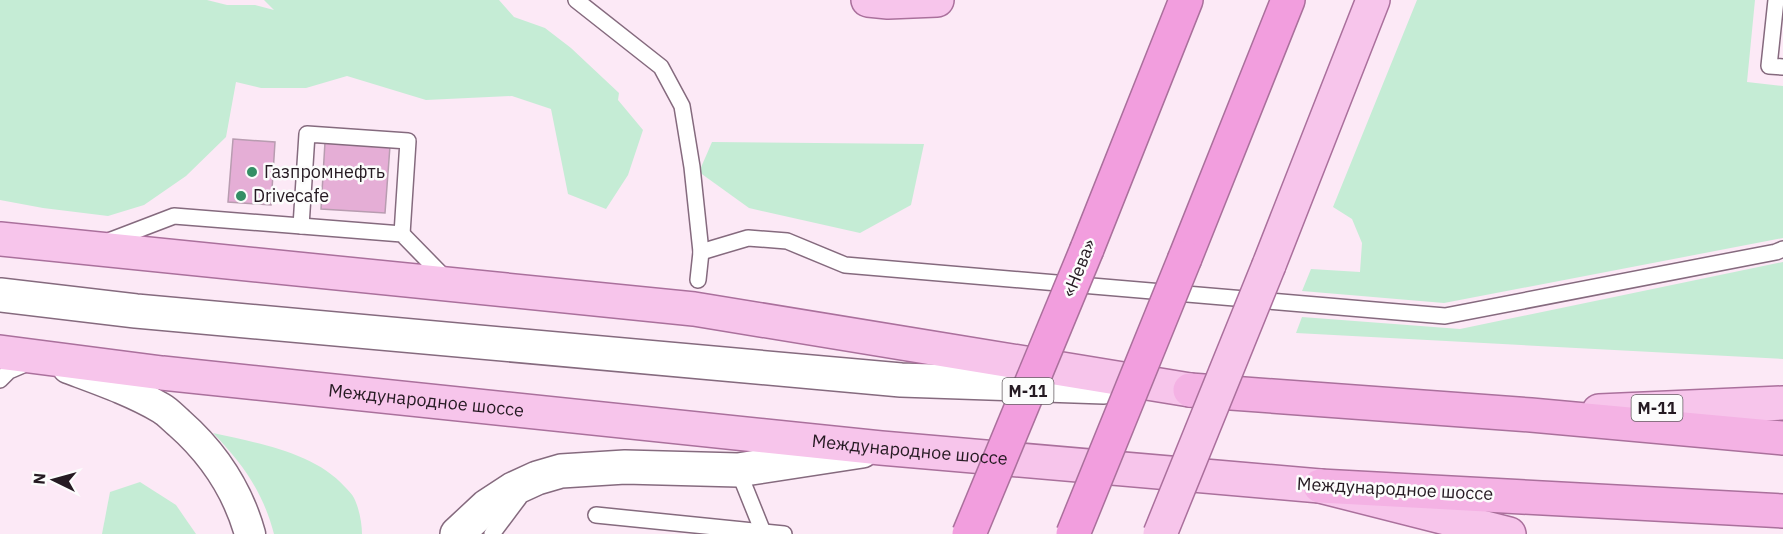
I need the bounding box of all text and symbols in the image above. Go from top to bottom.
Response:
place label: Газпромнефть [264,160,385,183]
marker: Газпромнефть [245,165,259,179]
place label: Drivecafe [253,184,329,207]
marker: Drivecafe [234,189,248,203]
street label: «Нева» [1057,235,1101,300]
street label: Международное шоссе [327,378,525,422]
road number: М-11 [1002,378,1054,404]
road number: М-11 [1632,395,1682,421]
street label: Международное шоссе [811,429,1009,470]
north arrow [24,450,84,510]
text: N [29,472,50,485]
street label: Международное шоссе [1296,472,1494,505]

